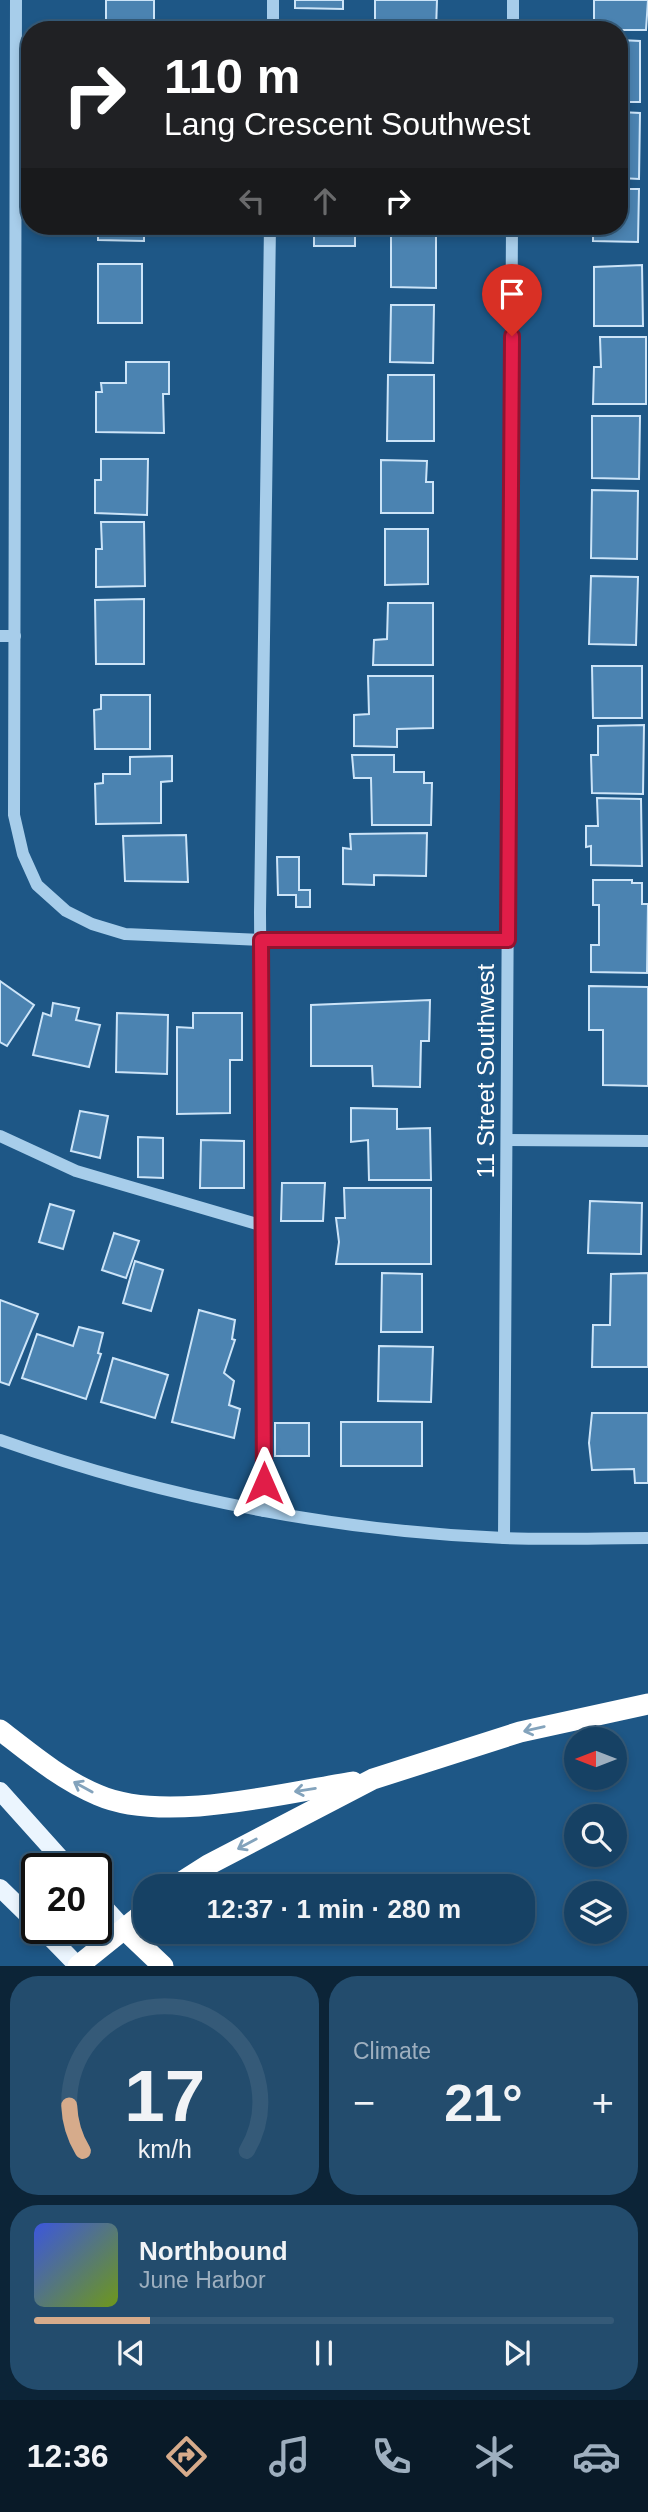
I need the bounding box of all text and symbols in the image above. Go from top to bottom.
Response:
icon: right [49,49,140,140]
text: 110 m [164,49,300,103]
text: Lang Crescent Southwest [164,106,530,142]
icon: left [233,182,271,220]
icon: ahead [306,182,344,220]
icon: right [379,182,417,220]
pin [482,264,542,336]
icon: arrive [493,275,531,313]
street label: 11 Street Southwest [472,964,499,1178]
position arrow [227,1446,301,1520]
one-way arrow [523,1723,545,1736]
north arrow [564,1727,626,1790]
map controls [564,1727,627,1944]
one-way arrow [73,1780,93,1794]
one-way arrow [294,1783,317,1796]
button: search [564,1804,627,1867]
one-way arrow [237,1838,257,1852]
speed limit sign: 20 [21,1853,112,1944]
button: layers [564,1881,627,1944]
text: 12:37 · 1 min · 280 m [207,1894,461,1924]
text: Climate [353,2038,431,2064]
text: 17 [124,2056,205,2137]
text: 21° [444,2074,523,2132]
text: − [353,2082,375,2124]
text: + [592,2082,614,2124]
text: km/h [137,2135,192,2163]
text: Northbound [139,2236,288,2266]
text: June Harbor [139,2267,266,2293]
icon: previous [112,2334,150,2372]
icon: pause [305,2334,343,2372]
icon: next [498,2334,536,2372]
icon: directions [162,2432,211,2481]
icon: music [265,2432,314,2481]
icon: phone [367,2432,416,2481]
icon: climate [470,2432,519,2481]
icon: car [572,2432,621,2481]
text: 12:36 [27,2438,109,2474]

